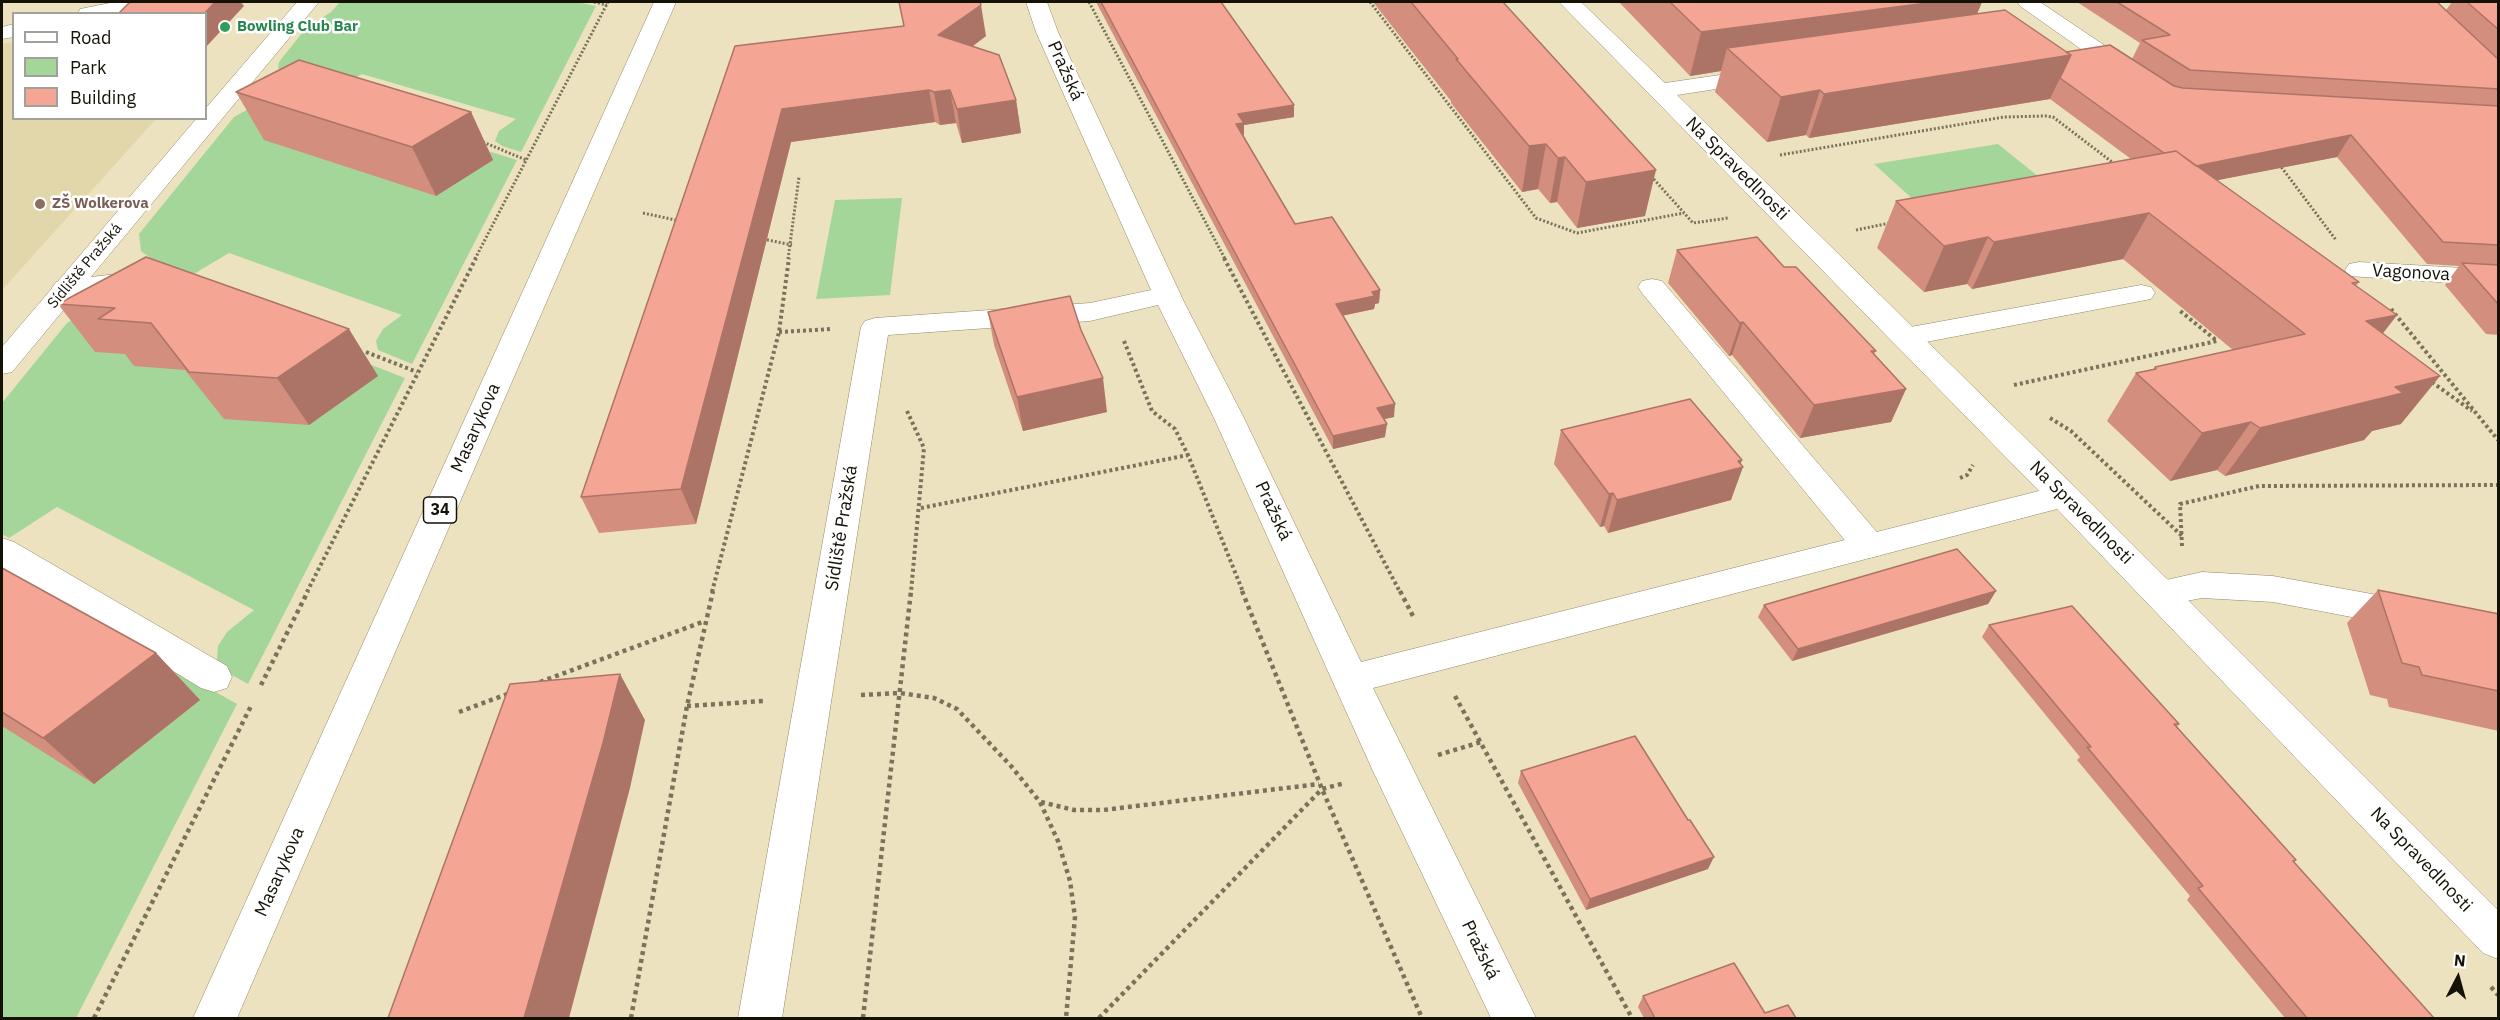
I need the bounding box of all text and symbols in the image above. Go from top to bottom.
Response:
legend [12,12,207,120]
place label: Bowling Club Bar [237,18,358,36]
marker: Bowling Club Bar [218,20,232,34]
text: Road [70,26,111,49]
street label: Pražská [1042,38,1088,104]
text: Park [70,56,106,79]
text: Building [70,86,136,109]
street label: Na Spravedlnosti [1681,113,1793,225]
place label: ZŠ Wolkerova [52,195,149,213]
marker: ZŠ Wolkerova [33,197,47,211]
street label: Sídliště Pražská [44,220,126,312]
street label: Vagonova [2372,260,2450,286]
street label: Masarykova [447,380,505,476]
street label: Na Spravedlnosti [2025,457,2137,569]
street label: Sídliště Pražská [821,464,863,592]
street label: Pražská [1250,478,1296,544]
road number: 34 [424,497,456,523]
street label: Na Spravedlnosti [2366,803,2476,917]
street label: Masarykova [251,824,309,920]
street label: Pražská [1456,917,1504,983]
north arrow [2428,948,2488,1008]
text: N [2453,950,2467,971]

